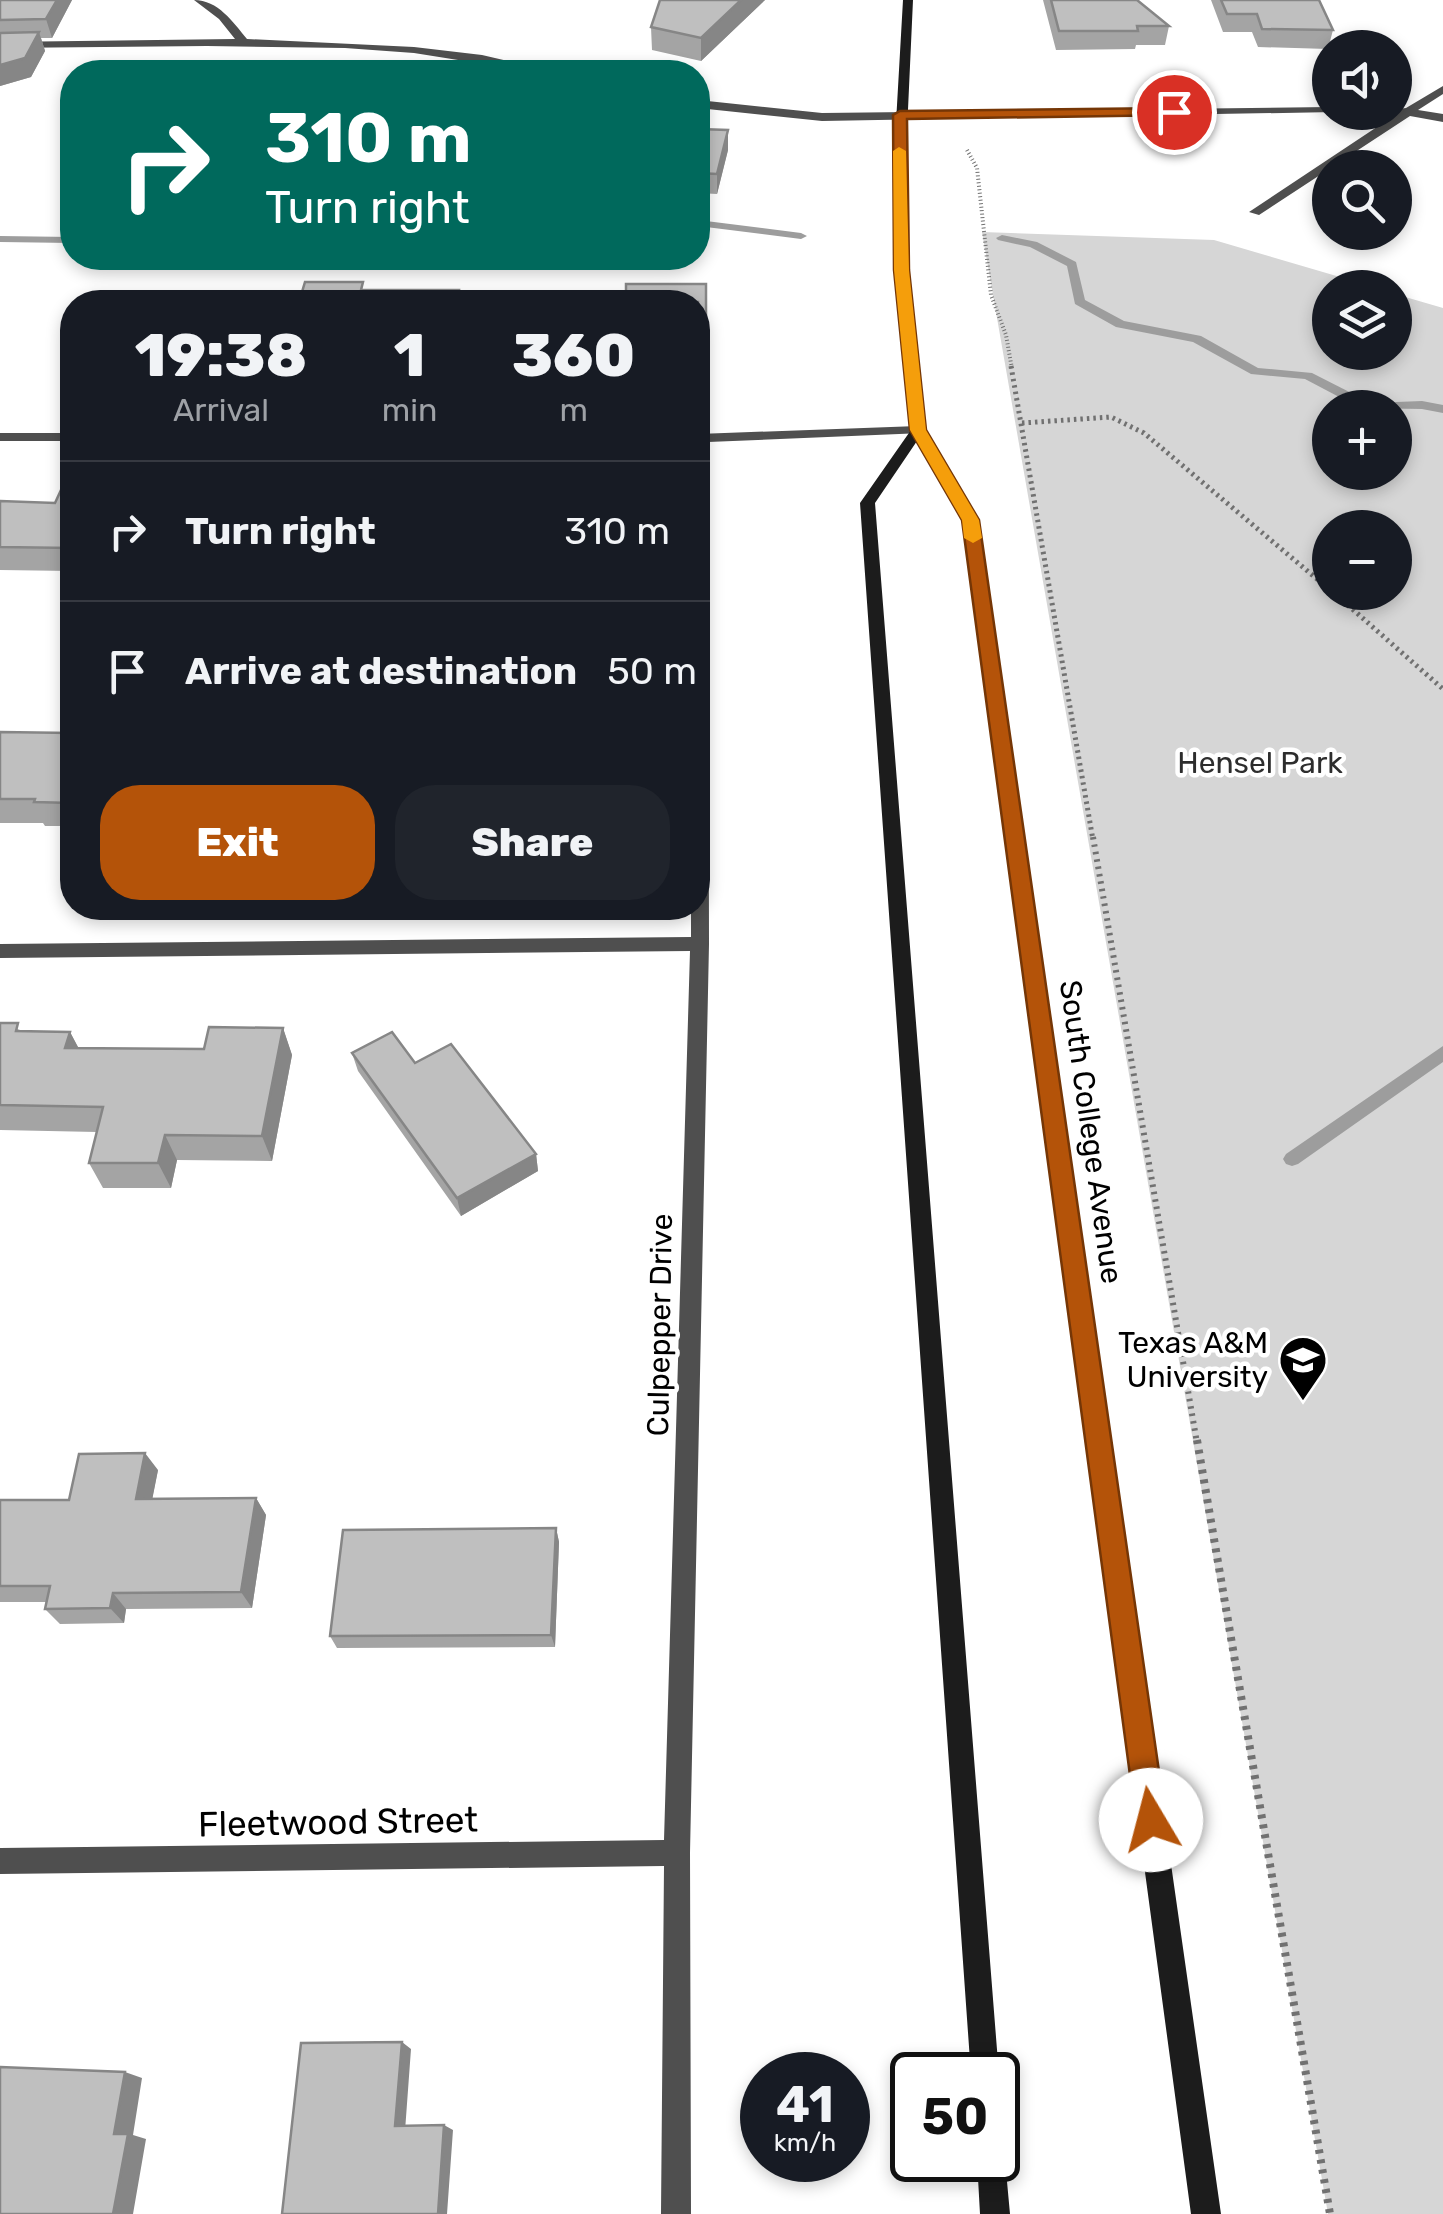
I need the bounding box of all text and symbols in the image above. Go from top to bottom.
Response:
map controls [1312,30,1412,610]
button: sound [1312,30,1412,130]
pin [1132,70,1217,155]
icon: arrive [1147,85,1202,140]
text: 310 m [265,97,472,180]
icon: right [100,100,230,230]
button: search [1312,150,1412,250]
text: Turn right [265,181,469,234]
button: layers [1312,270,1412,370]
text: 19:38 [135,320,307,391]
text: 1 [394,320,425,391]
text: 360 [512,320,635,391]
button: + [1312,390,1412,490]
text: Arrival [173,391,269,429]
text: min [382,391,437,429]
text: m [559,391,588,429]
icon: right [100,504,155,559]
text: Turn right [185,508,376,554]
text: 310 m [564,508,670,554]
button: − [1312,510,1412,610]
icon: arrive [100,644,155,699]
text: Arrive at destination [185,648,577,694]
text: 50 m [607,648,697,694]
park label: Hensel Park [1177,745,1343,781]
button: Exit [100,785,375,900]
button: Share [395,785,670,900]
street label: South College Avenue [1052,978,1130,1286]
street label: Culpepper Drive [640,1213,680,1437]
place label: Texas A&M University [1118,1325,1268,1395]
school or university icon: Texas A&M University [1277,1334,1329,1402]
position arrow [1099,1768,1203,1872]
street label: Fleetwood Street [198,1799,478,1845]
speed limit sign: 50 [890,2052,1020,2182]
text: 41 [776,2075,834,2135]
text: km/h [774,2128,836,2157]

